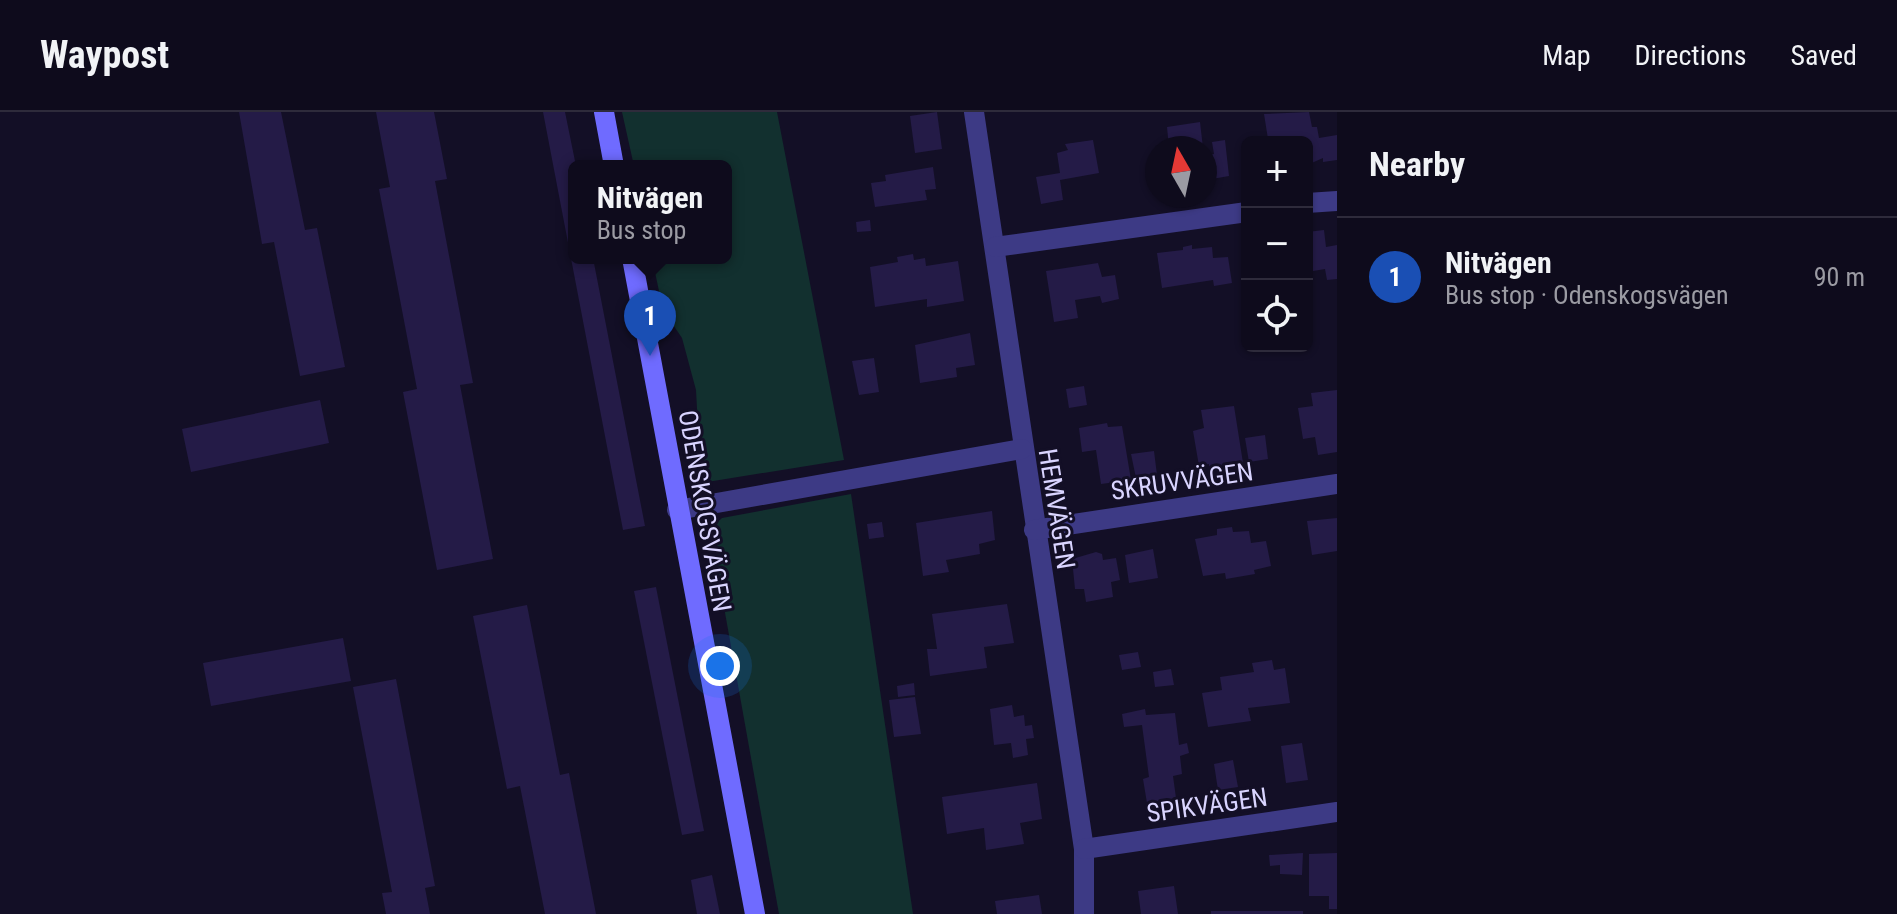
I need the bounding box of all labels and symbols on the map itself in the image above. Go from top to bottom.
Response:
north arrow [1145,136,1217,208]
pin: 1 [624,290,676,356]
street label: ODENSKOGSVÄGEN [673,408,737,614]
street label: HEMVÄGEN [1033,447,1081,571]
street label: SKRUVVÄGEN [1109,456,1255,506]
your location [700,646,740,686]
street label: SPIKVÄGEN [1145,782,1269,828]

